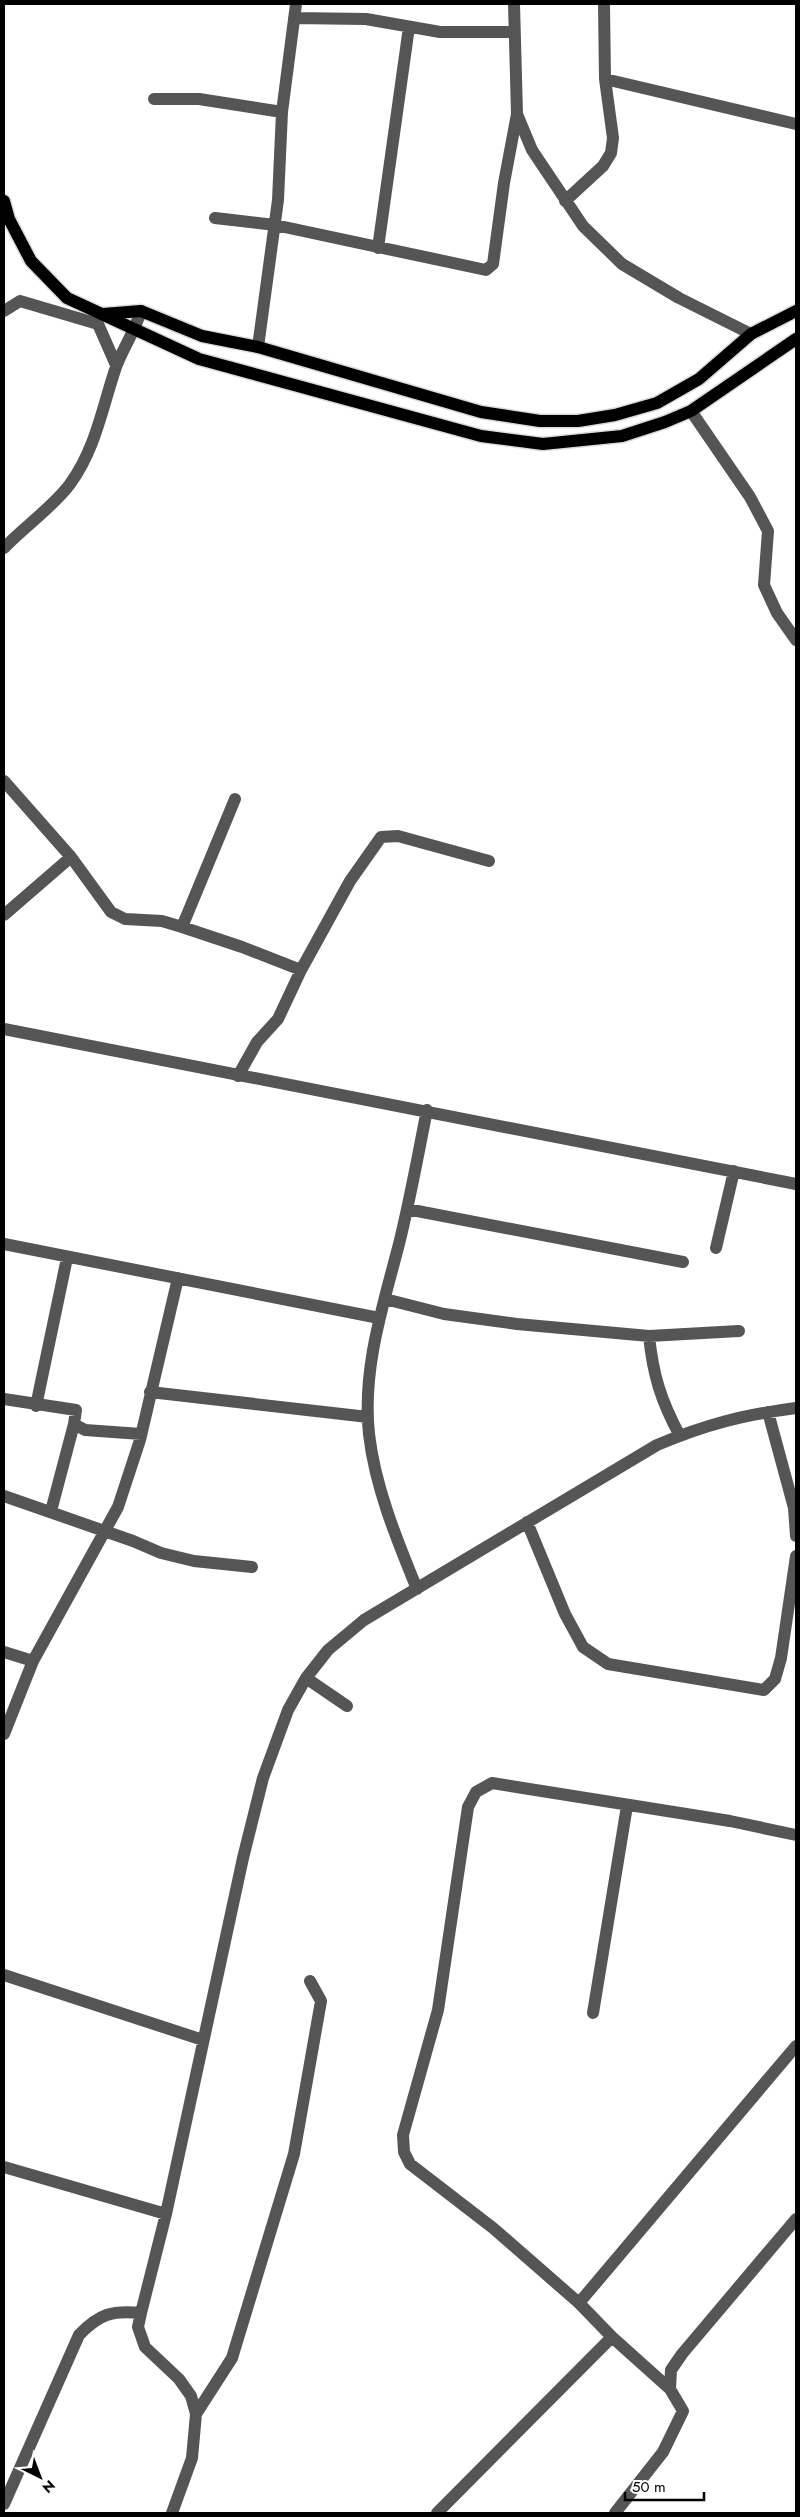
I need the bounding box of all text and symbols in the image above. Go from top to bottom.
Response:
north arrow [15,2452,65,2502]
scale bar [625,2470,704,2502]
text: N [38,2476,60,2498]
text: 50 m [632,2476,666,2498]

